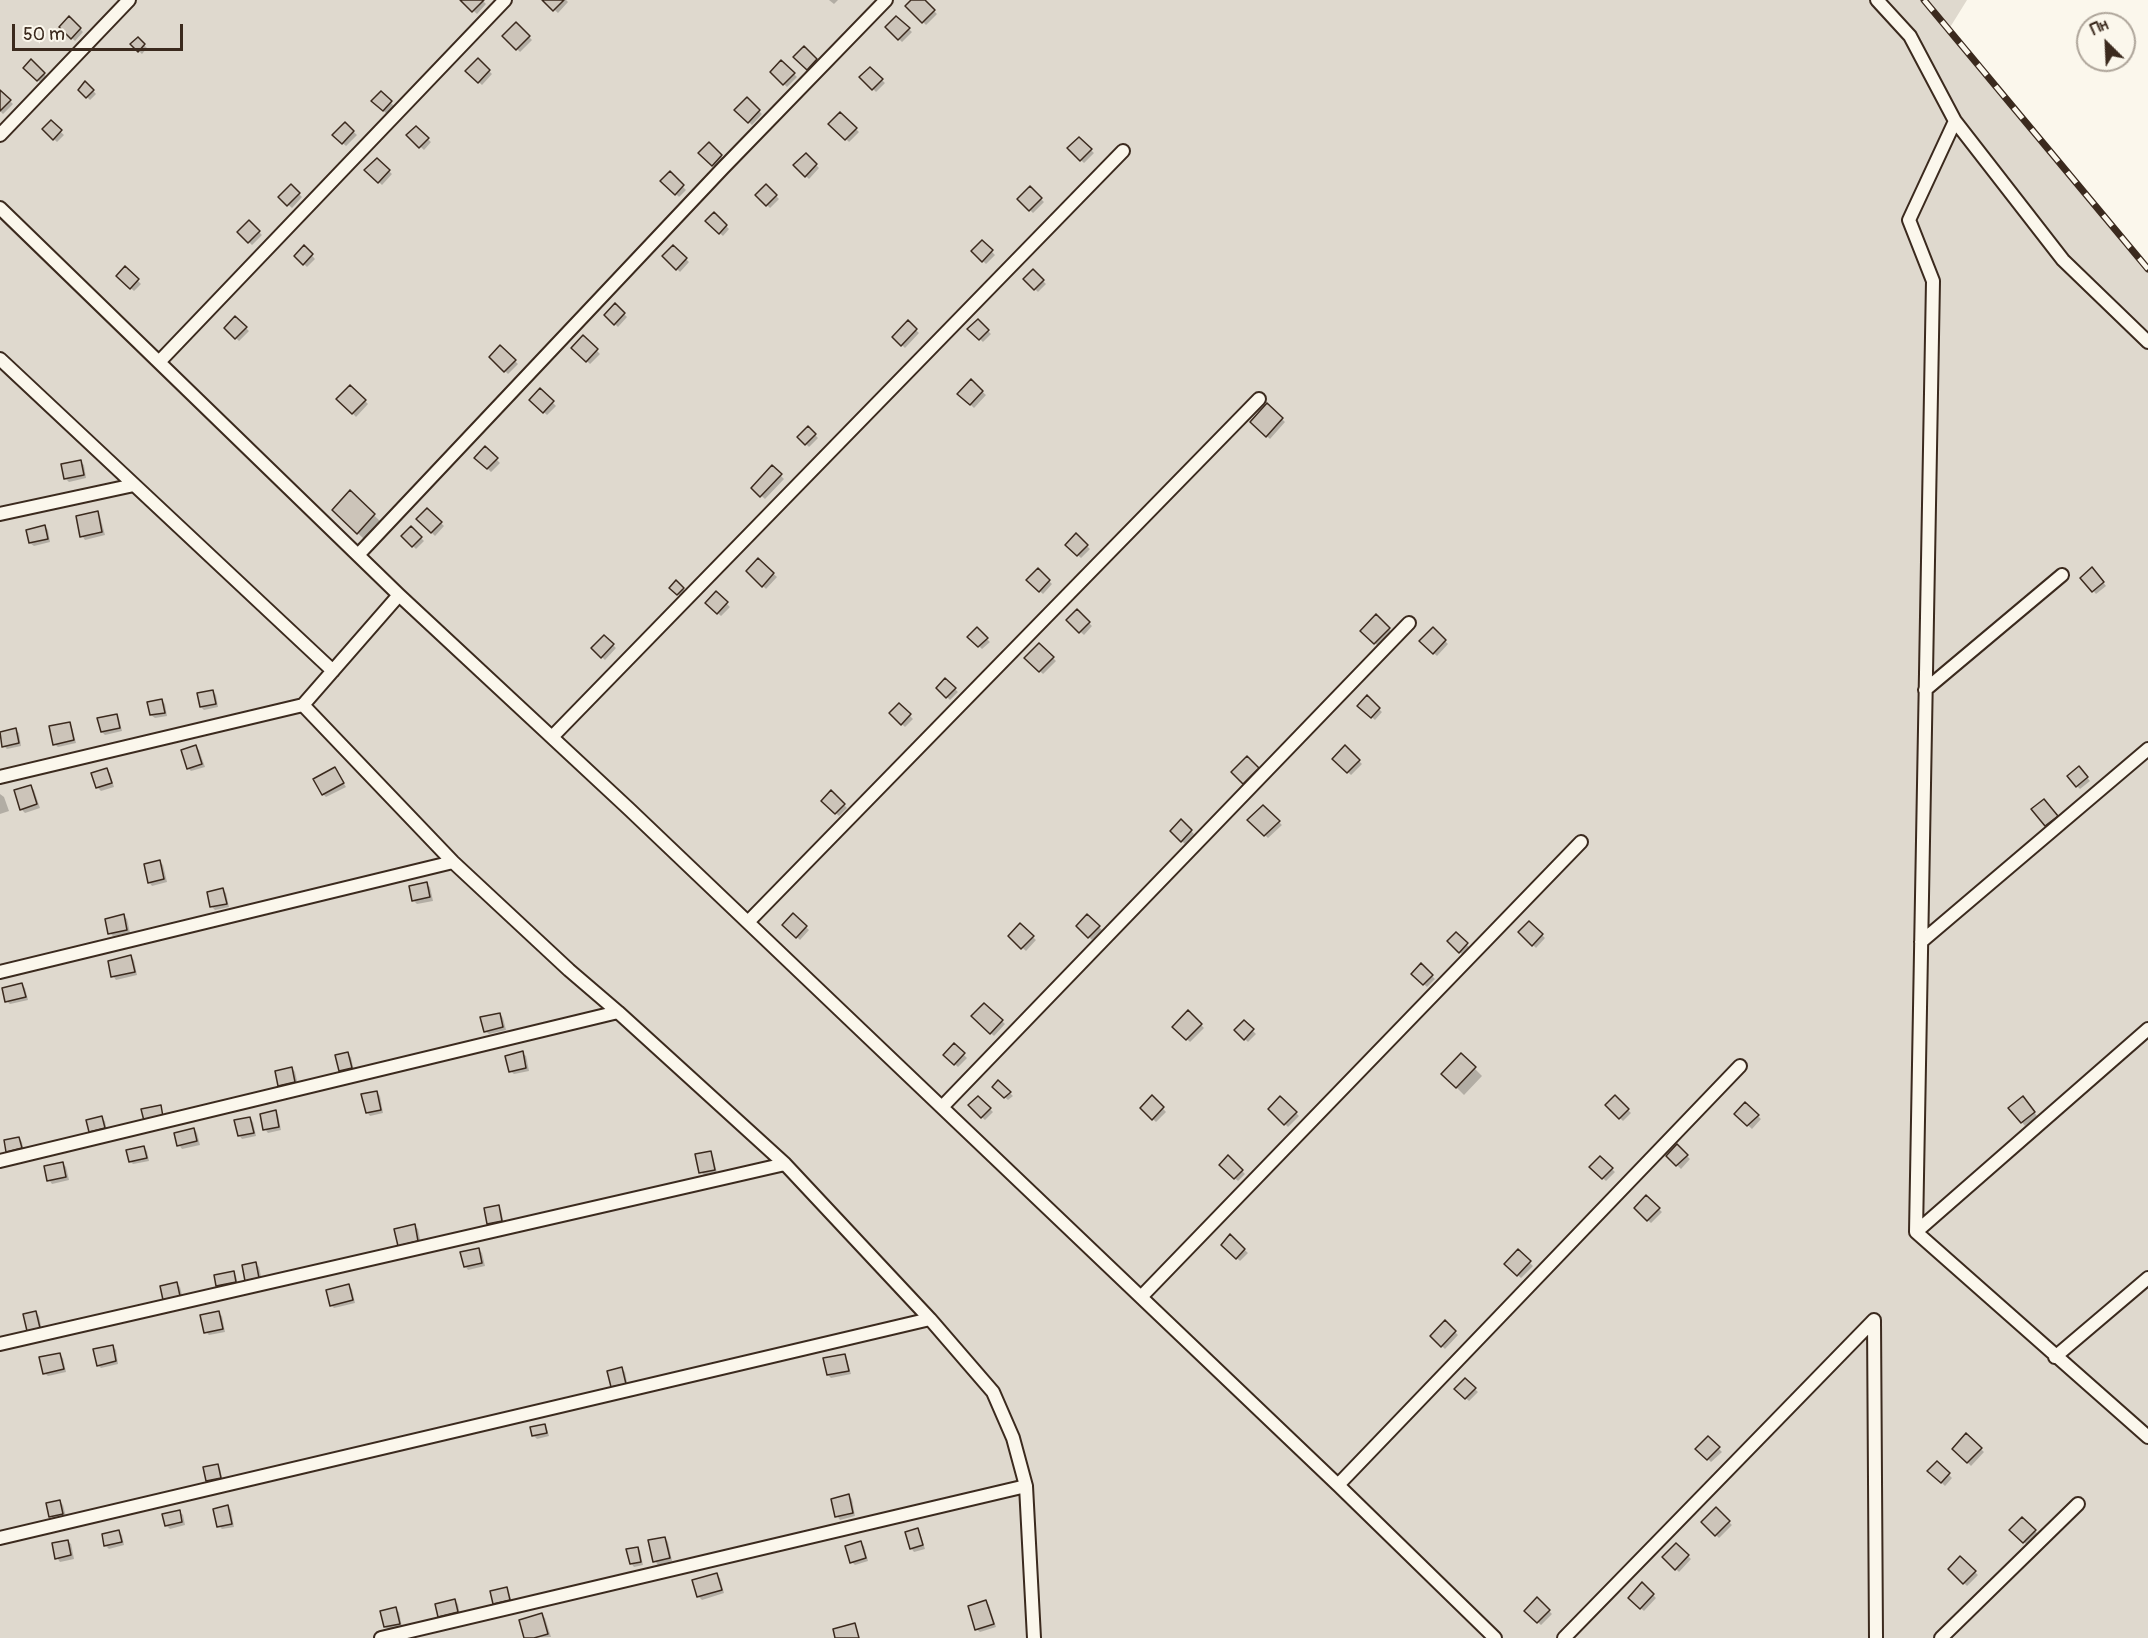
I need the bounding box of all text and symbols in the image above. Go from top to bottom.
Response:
scale bar [15,12,186,50]
north arrow [2076,12,2136,72]
text: Пн [2087,15,2112,40]
text: 50 m [23,23,65,46]

